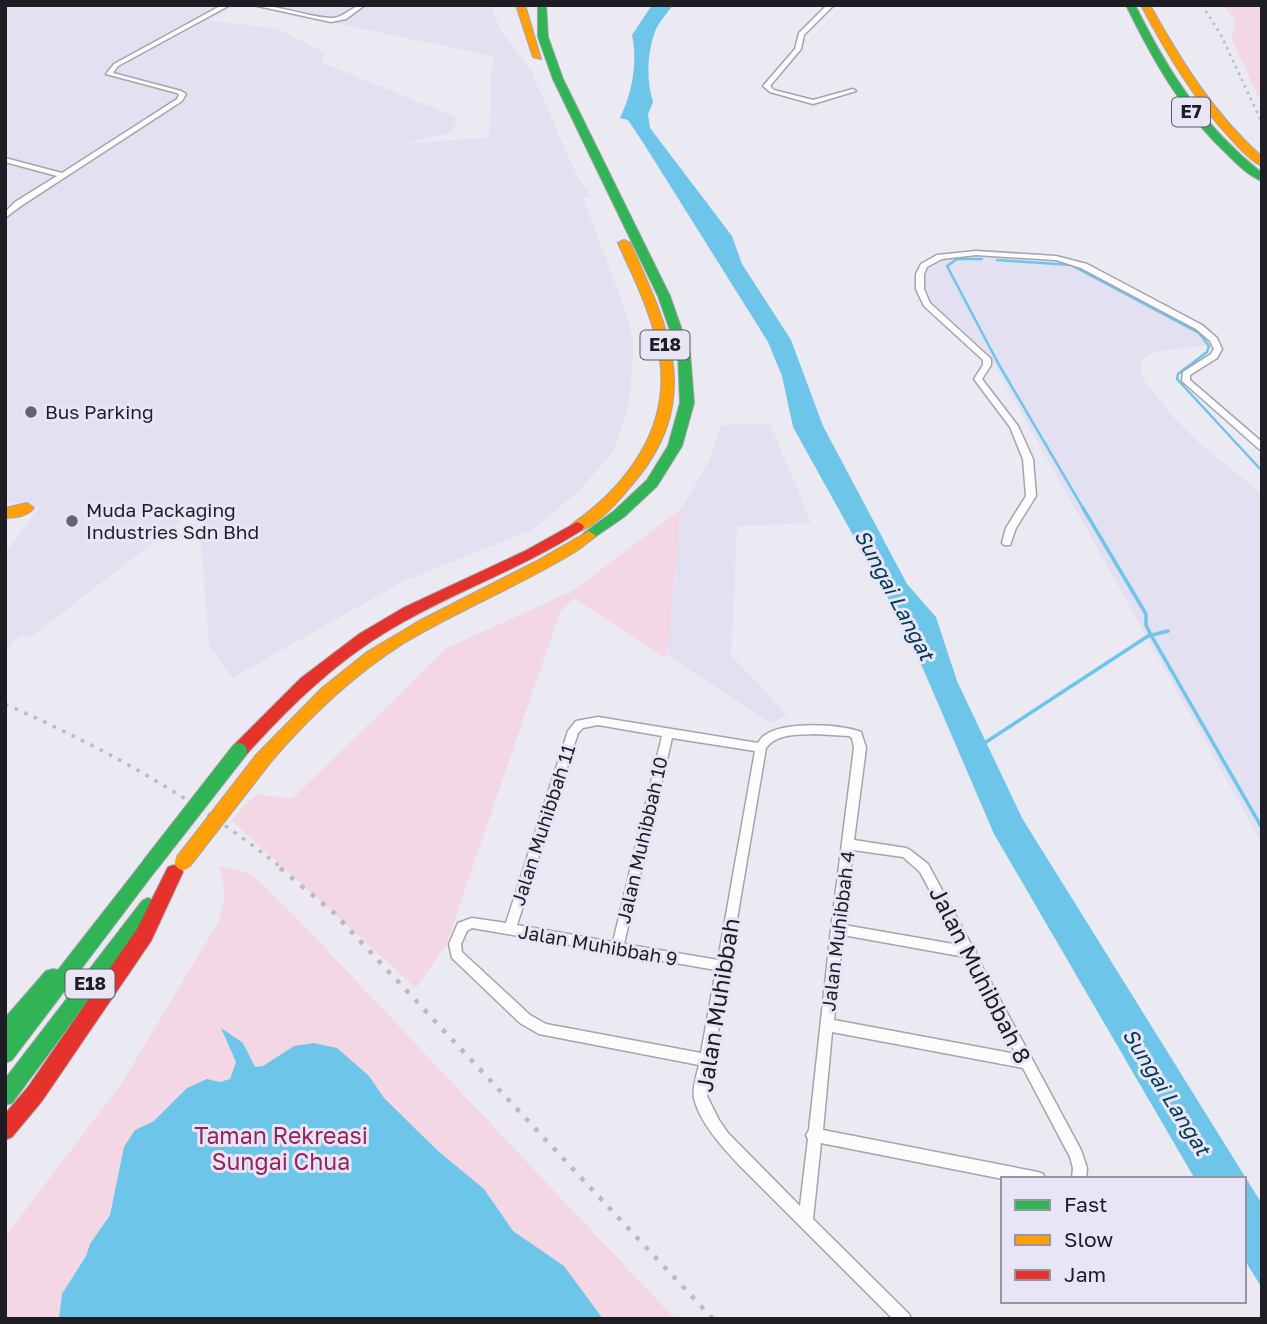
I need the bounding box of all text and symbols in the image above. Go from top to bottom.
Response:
road number: E7 [1172,98,1210,127]
road number: E18 [640,330,690,360]
place label: Bus Parking [45,400,154,423]
marker: Bus Parking [23,404,39,420]
place label: Muda Packaging Industries Sdn Bhd [86,498,259,543]
marker: Muda Packaging Industries Sdn Bhd [64,513,80,529]
water label: Sungai Langat [849,525,942,667]
street label: Jalan Muhibbah 11 [506,741,579,908]
street label: Jalan Muhibbah 10 [611,754,672,926]
street label: Jalan Muhibbah 4 [816,849,859,1012]
street label: Jalan Muhibbah 8 [924,881,1038,1068]
street label: Jalan Muhibbah [689,916,745,1094]
street label: Jalan Muhibbah 9 [517,919,679,970]
road number: E18 [66,970,114,999]
water label: Sungai Langat [1117,1023,1218,1162]
park label: Taman Rekreasi Sungai Chua [194,1121,368,1175]
legend [1001,1177,1246,1303]
text: Fast [1064,1191,1107,1217]
text: Slow [1064,1226,1113,1252]
text: Jam [1064,1261,1106,1287]

